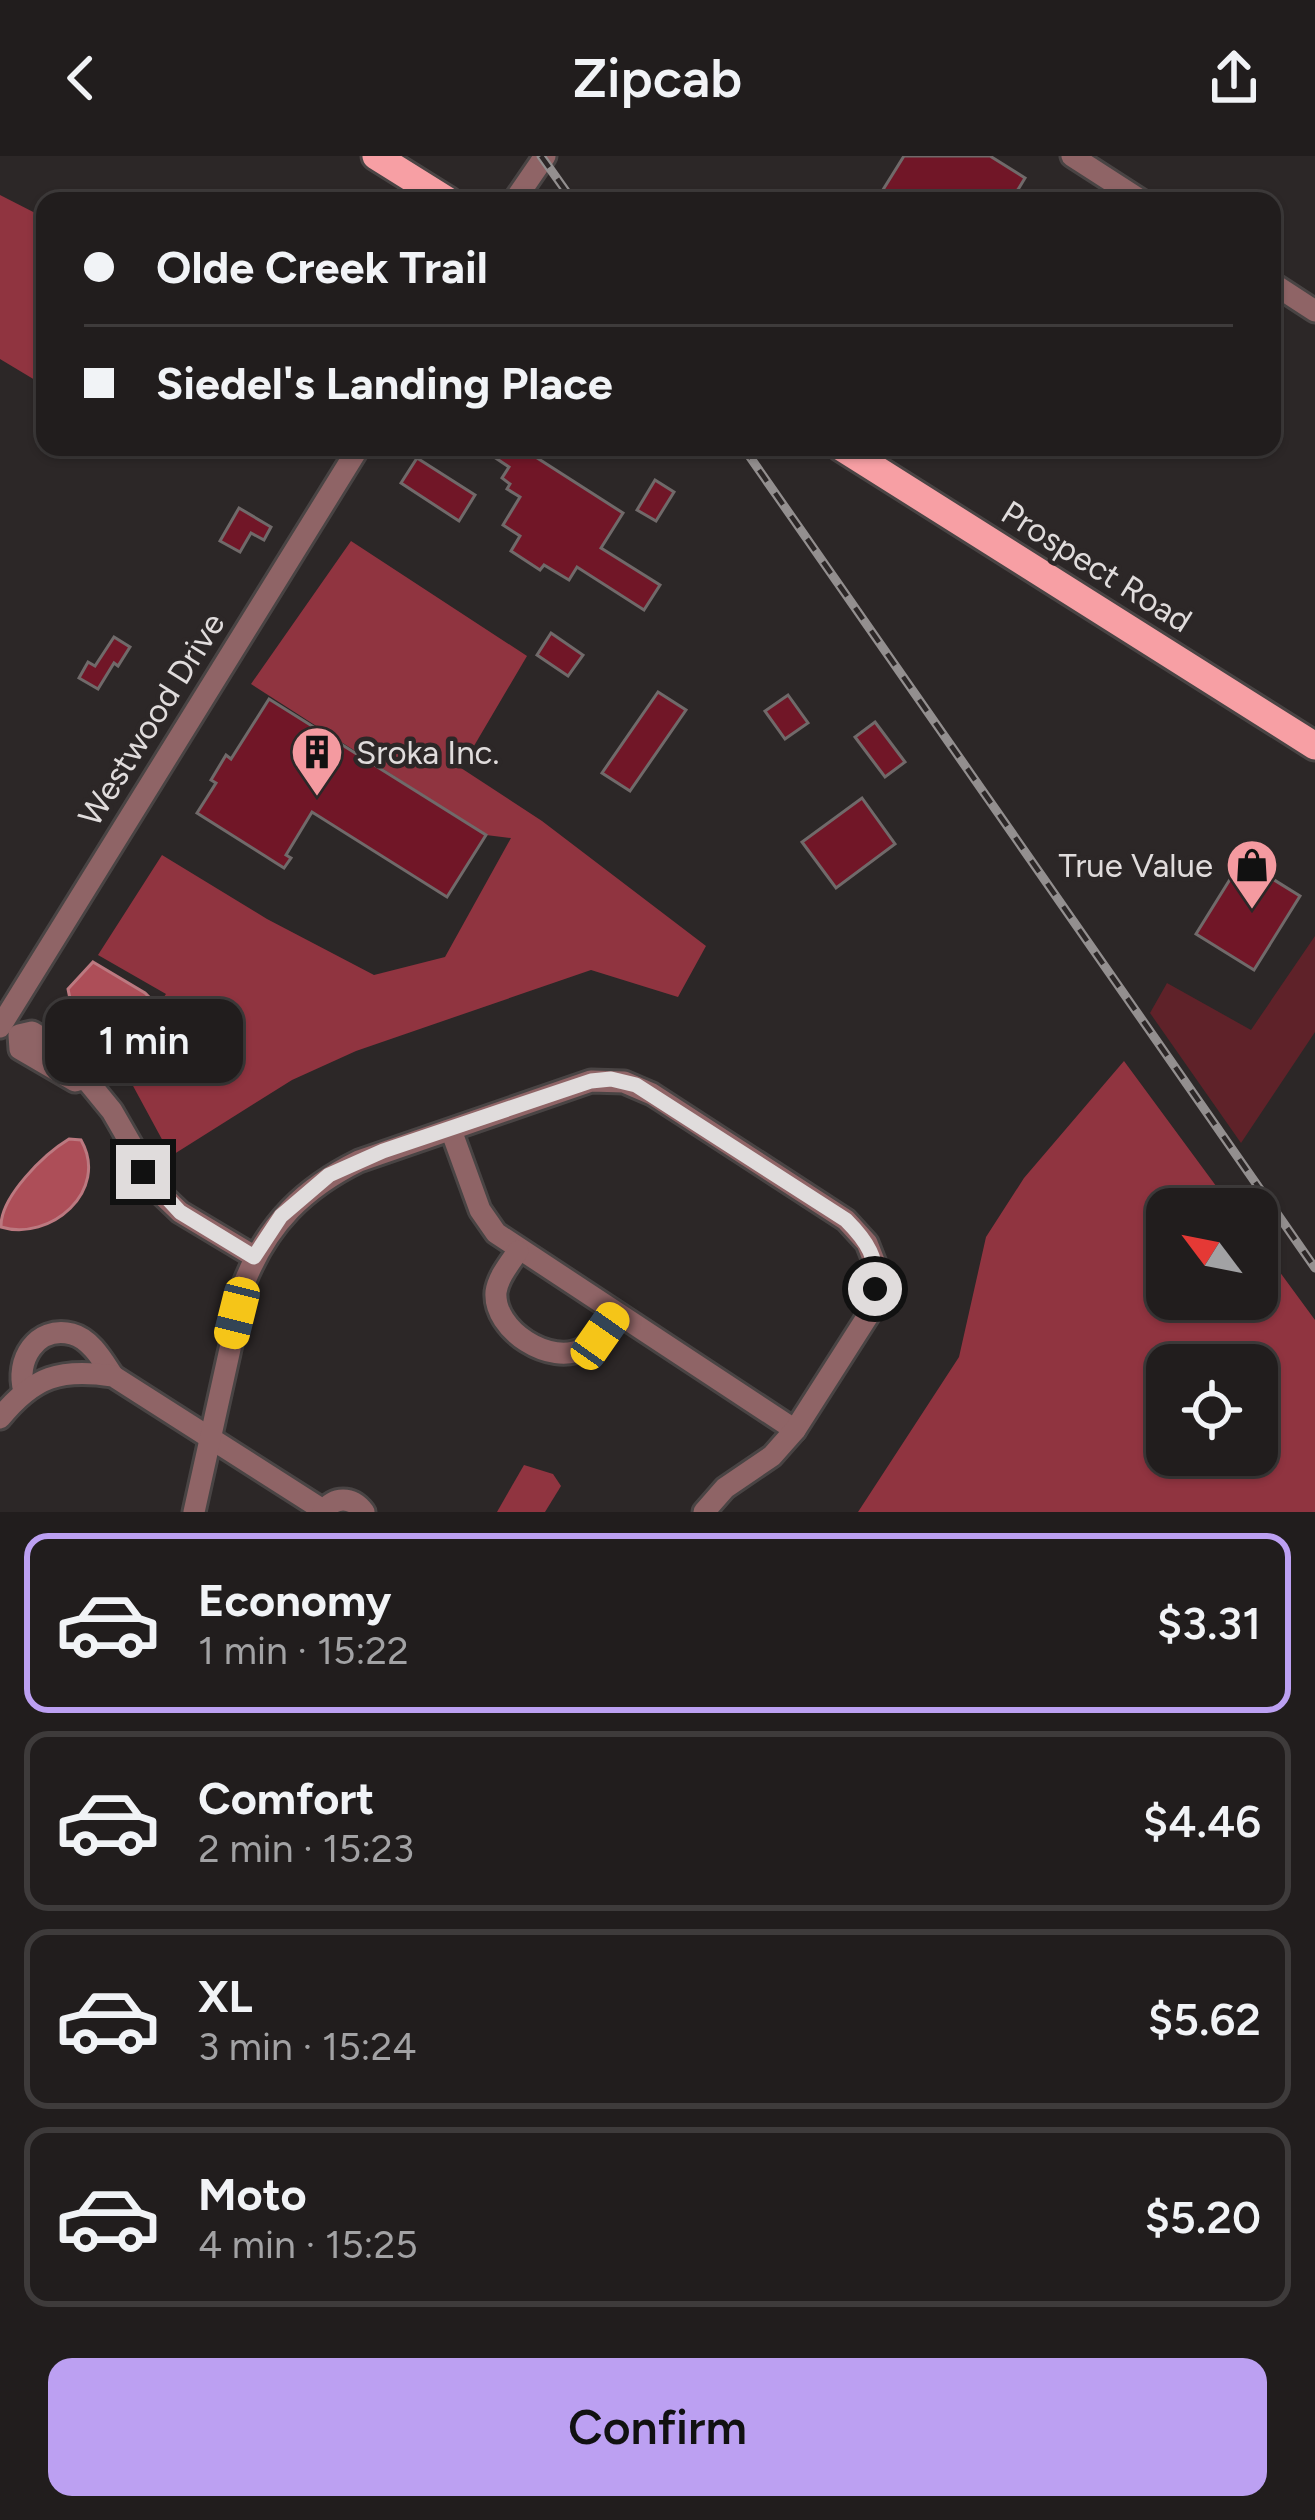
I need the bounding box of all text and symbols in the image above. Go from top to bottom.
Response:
icon: back [48,45,114,111]
icon: share [1201,45,1267,111]
text: Zipcab [573,46,742,111]
text: Olde Creek Trail [156,240,488,294]
text: Siedel's Landing Place [156,356,613,410]
street label: Prospect Road [995,492,1199,640]
street label: Westwood Drive [70,606,233,833]
building icon: Sroka Inc. [289,724,345,798]
place label: Sroka Inc. [356,733,499,772]
shop icon: True Value [1224,837,1280,911]
place label: True Value [1059,846,1213,885]
callout: 1 min [44,998,242,1082]
text: 1 min [98,1017,190,1064]
route end [116,1145,170,1199]
north arrow [1146,1188,1278,1320]
map controls [1146,1188,1278,1476]
route start [848,1262,902,1316]
car [211,1274,263,1352]
car [565,1296,635,1376]
button: locate [1146,1344,1278,1476]
icon: car [54,1569,162,1677]
text: Economy [198,1573,391,1627]
text: $3.31 [1157,1596,1261,1650]
text: 1 min · 15:22 [198,1627,409,1674]
icon: car [54,1767,162,1875]
text: Comfort [198,1771,374,1825]
text: $4.46 [1143,1794,1261,1848]
text: 2 min · 15:23 [198,1825,414,1872]
icon: car [54,1965,162,2073]
text: XL [198,1969,253,2023]
text: $5.62 [1148,1992,1261,2046]
text: 3 min · 15:24 [198,2023,416,2070]
icon: car [54,2163,162,2271]
text: Moto [198,2167,307,2221]
text: $5.20 [1145,2190,1261,2244]
text: 4 min · 15:25 [198,2221,418,2268]
button: Confirm [48,2358,1267,2496]

